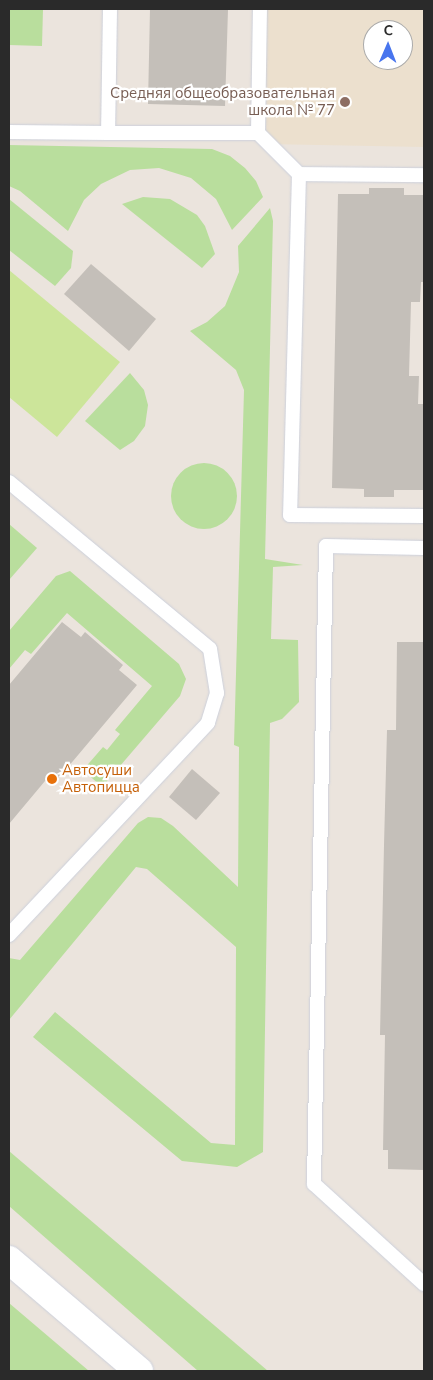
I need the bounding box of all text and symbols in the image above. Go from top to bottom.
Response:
north arrow [363,20,413,70]
text: С [383,21,393,40]
place label: Средняя общеобразовательная школа № 77 [110,84,335,119]
marker: Средняя общеобразовательная школа № 77 [339,96,351,108]
place label: Автосуши Автопицца [62,761,140,796]
marker: Автосуши Автопицца [46,773,58,785]

